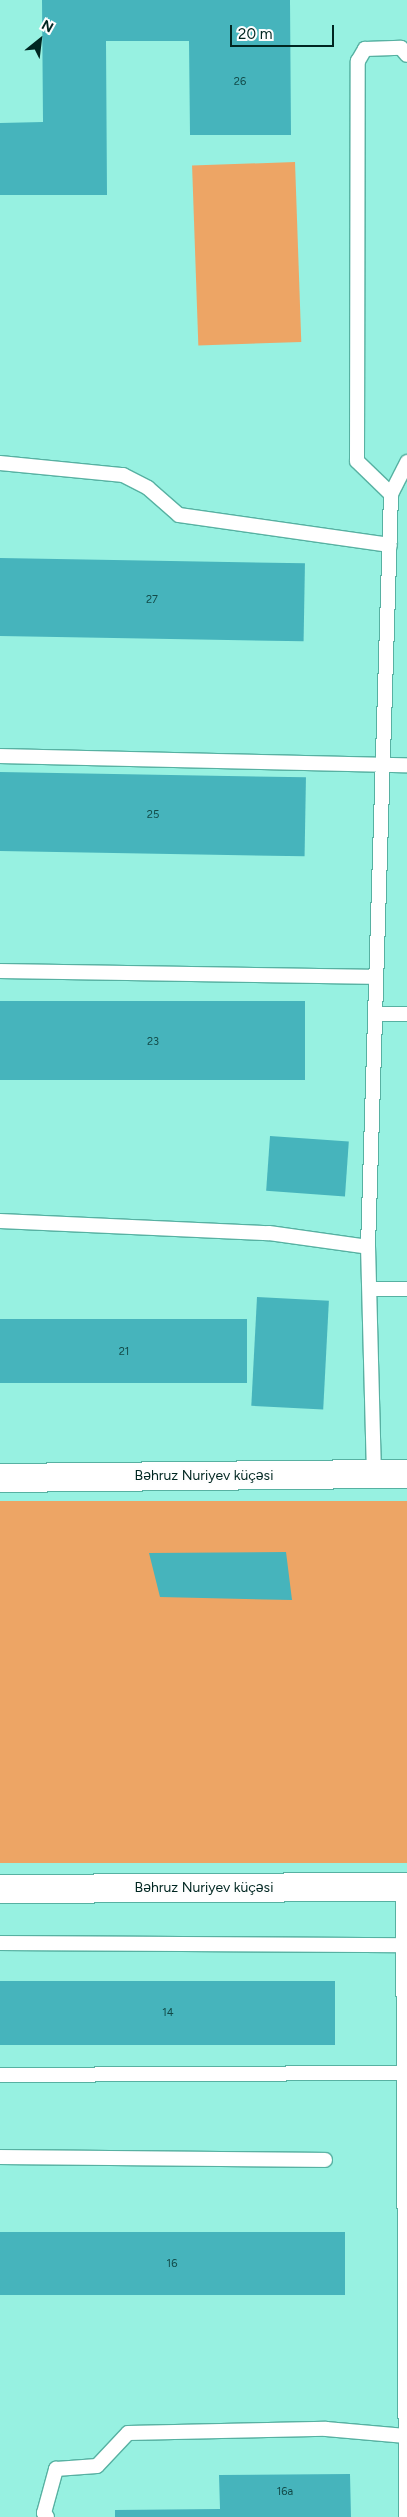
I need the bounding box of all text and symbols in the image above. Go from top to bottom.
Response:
north arrow [15,15,65,65]
scale bar [232,15,336,47]
text: N [39,16,56,36]
text: 20 m [238,25,272,43]
house number: 26 [234,75,246,89]
house number: 27 [146,593,158,607]
house number: 25 [147,808,159,822]
house number: 23 [147,1035,159,1049]
house number: 21 [119,1345,129,1359]
street label: Bəhruz Nuriyev küçəsi [135,1468,273,1484]
street label: Bəhruz Nuriyev küçəsi [135,1880,273,1896]
house number: 14 [162,2006,174,2020]
house number: 16 [167,2257,177,2271]
house number: 16a [277,2485,293,2499]

